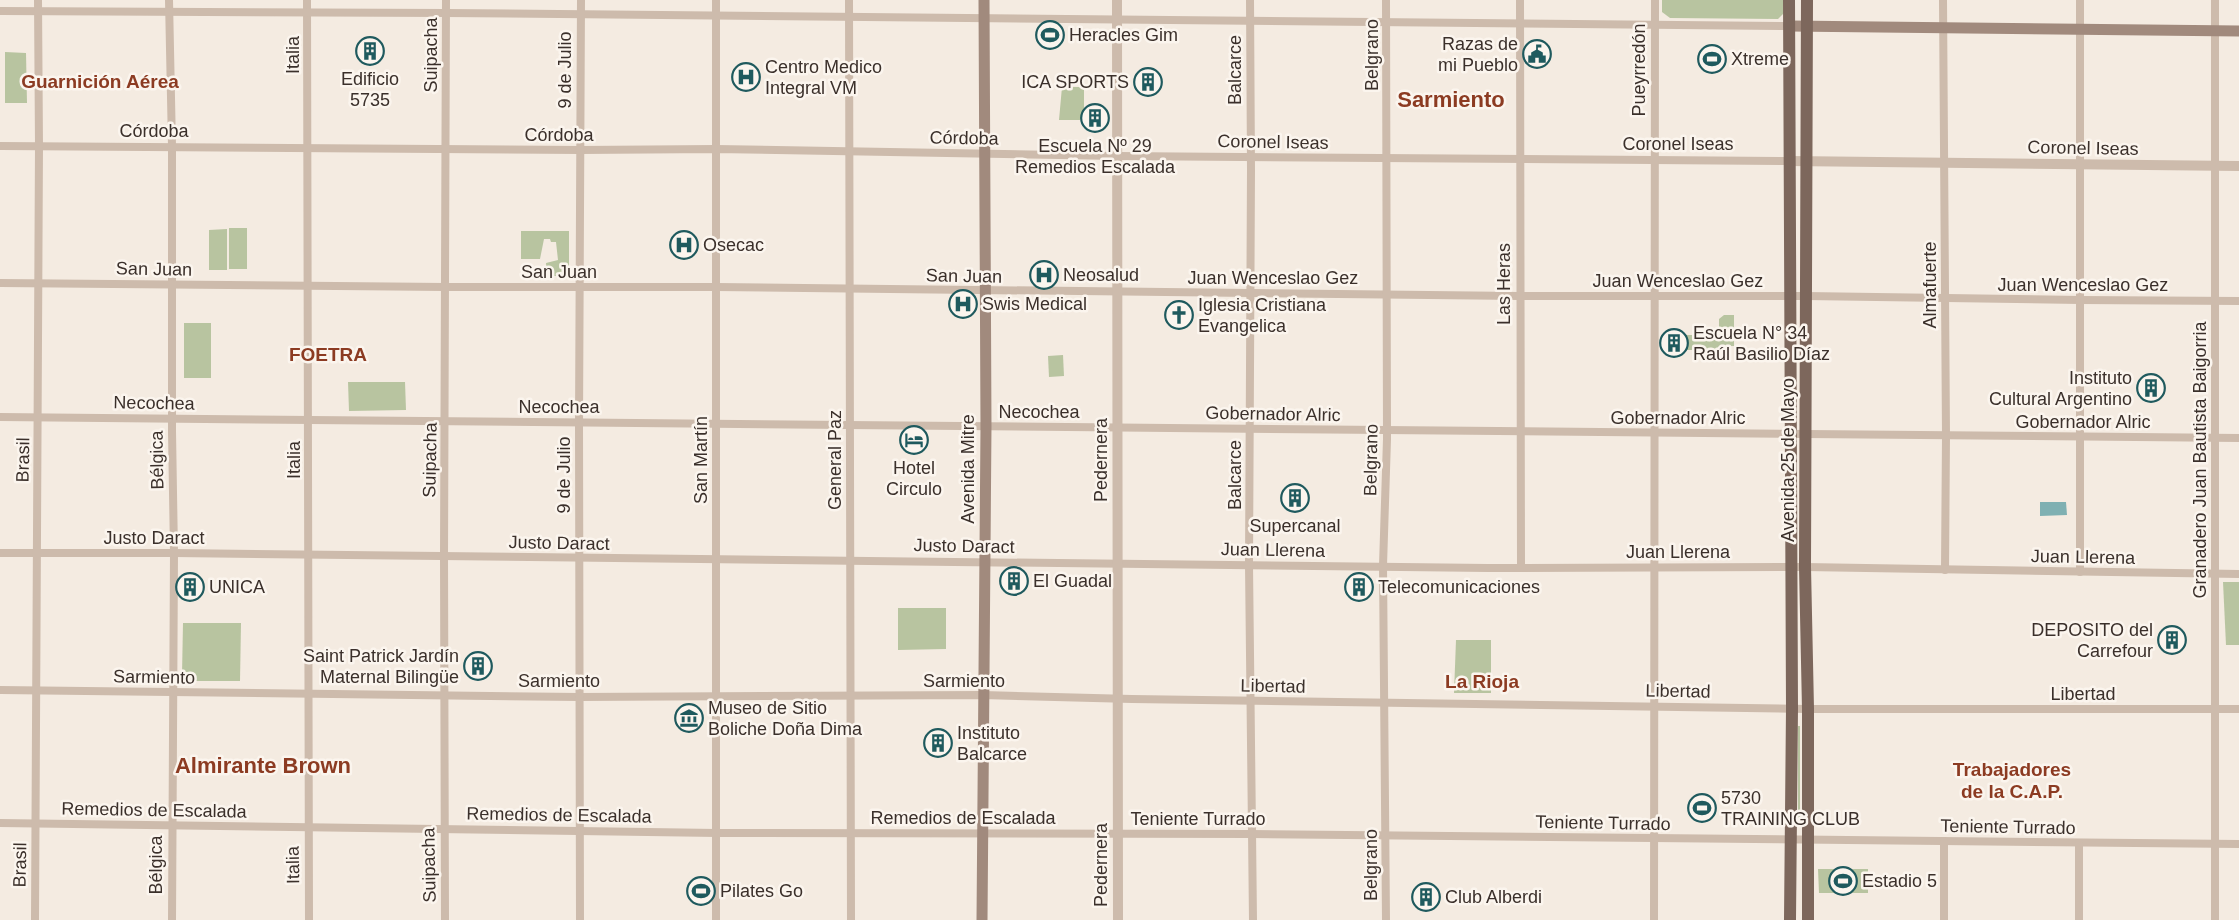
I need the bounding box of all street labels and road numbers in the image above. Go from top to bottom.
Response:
street label: Suipacha [421,16,441,93]
street label: Belgrano [1362,19,1382,91]
street label: Pueyrredón [1629,23,1649,117]
street label: 9 de Julio [555,31,575,109]
street label: Italia [283,35,303,74]
street label: Balcarce [1225,35,1245,105]
street label: Córdoba [119,121,190,141]
street label: Córdoba [524,125,595,145]
street label: Córdoba [929,127,1000,149]
street label: Coronel Iseas [1217,131,1329,153]
street label: Coronel Iseas [1622,134,1734,154]
street label: Coronel Iseas [2027,137,2139,159]
street label: Almafuerte [1920,241,1940,329]
street label: Las Heras [1494,243,1514,325]
street label: San Juan [116,258,192,280]
street label: San Juan [521,262,597,282]
street label: San Juan [926,265,1002,287]
street label: Juan Wenceslao Gez [1188,268,1358,288]
street label: Juan Wenceslao Gez [1593,271,1763,291]
street label: Juan Wenceslao Gez [1998,275,2168,295]
street label: Granadero Juan Bautista Baigorria [2190,320,2210,599]
street label: Avenida 25 de Mayo [1778,378,1798,542]
street label: Necochea [113,392,196,414]
street label: Necochea [518,397,601,417]
street label: Necochea [998,402,1081,422]
street label: Gobernador Alric [1205,403,1341,425]
street label: Gobernador Alric [1610,408,1746,428]
street label: General Paz [825,410,845,510]
street label: Gobernador Alric [2015,412,2151,432]
street label: Avenida Mitre [958,414,978,524]
street label: San Martín [691,416,711,504]
street label: Pedernera [1091,417,1111,502]
street label: Suipacha [419,421,441,498]
street label: Belgrano [1360,424,1382,496]
street label: Bélgica [146,429,168,490]
street label: 9 de Julio [554,436,574,514]
street label: Brasil [13,437,33,483]
street label: Italia [284,440,304,479]
street label: Balcarce [1225,440,1245,510]
street label: Justo Daract [103,528,205,548]
street label: Justo Daract [508,532,610,554]
street label: Justo Daract [913,535,1015,557]
street label: Juan Llerena [1221,539,1326,561]
street label: Juan Llerena [1626,542,1731,562]
street label: Juan Llerena [2031,546,2136,568]
street label: Sarmiento [113,666,195,688]
street label: Sarmiento [518,671,600,691]
street label: Sarmiento [923,671,1005,691]
street label: Libertad [1240,675,1306,697]
street label: Libertad [1645,680,1711,702]
street label: Libertad [2050,684,2116,704]
street label: Remedios de Escalada [61,798,248,822]
street label: Remedios de Escalada [466,803,653,827]
street label: Remedios de Escalada [870,808,1057,828]
street label: Teniente Turrado [1130,809,1266,829]
street label: Teniente Turrado [1535,812,1671,834]
street label: Teniente Turrado [1940,816,2076,838]
street label: Pedernera [1091,822,1111,907]
street label: Suipacha [418,826,440,903]
street label: Belgrano [1361,829,1381,901]
street label: Bélgica [146,834,166,895]
street label: Brasil [10,842,30,888]
street label: Italia [283,845,303,884]

